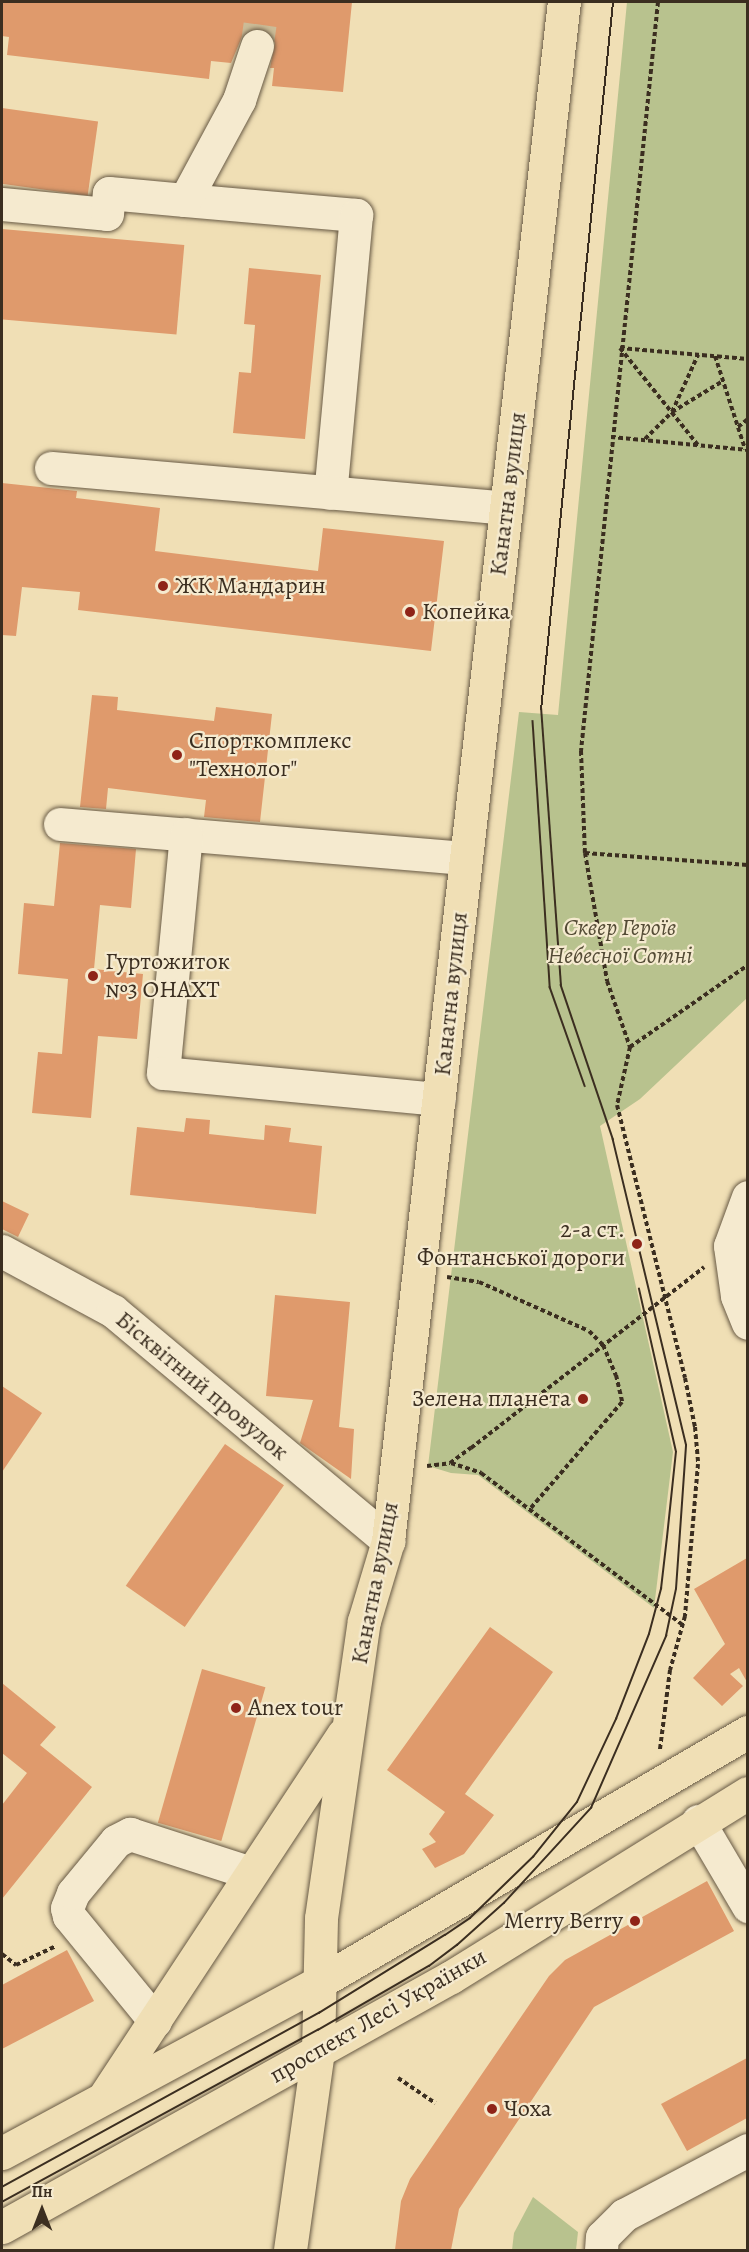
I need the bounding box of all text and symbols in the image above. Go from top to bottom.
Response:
street label: Канатна вулиця [484,410,532,578]
place label: ЖК Мандарин [175,572,326,600]
marker: ЖК Мандарин [156,579,170,593]
place label: Копейка [422,598,510,626]
marker: Копейка [403,605,417,619]
place label: Спорткомплекс "Технолог" [189,727,352,783]
marker: Спорткомплекс "Технолог" [170,748,184,762]
street label: Канатна вулиця [428,911,474,1077]
park label: Сквер Героїв Небесної Сотні [547,914,693,970]
place label: Гуртожиток №3 ОНАХТ [105,948,230,1004]
marker: Гуртожиток №3 ОНАХТ [86,969,100,983]
place label: 2-а ст. Фонтанської дороги [417,1216,625,1272]
marker: 2-а ст. Фонтанської дороги [630,1237,644,1251]
street label: Бісквітний провулок [110,1305,294,1467]
place label: Зелена планета [412,1385,571,1413]
marker: Зелена планета [576,1392,590,1406]
street label: Канатна вулиця [345,1499,405,1667]
place label: Anex tour [248,1694,343,1722]
marker: Anex tour [229,1701,243,1715]
place label: Merry Berry [504,1907,623,1935]
marker: Merry Berry [628,1914,642,1928]
street label: проспект Лесі Українки [264,1942,492,2090]
place label: Чоха [504,2095,552,2123]
marker: Чоха [485,2102,499,2116]
north arrow [12,2180,72,2240]
text: Пн [32,2181,52,2203]

